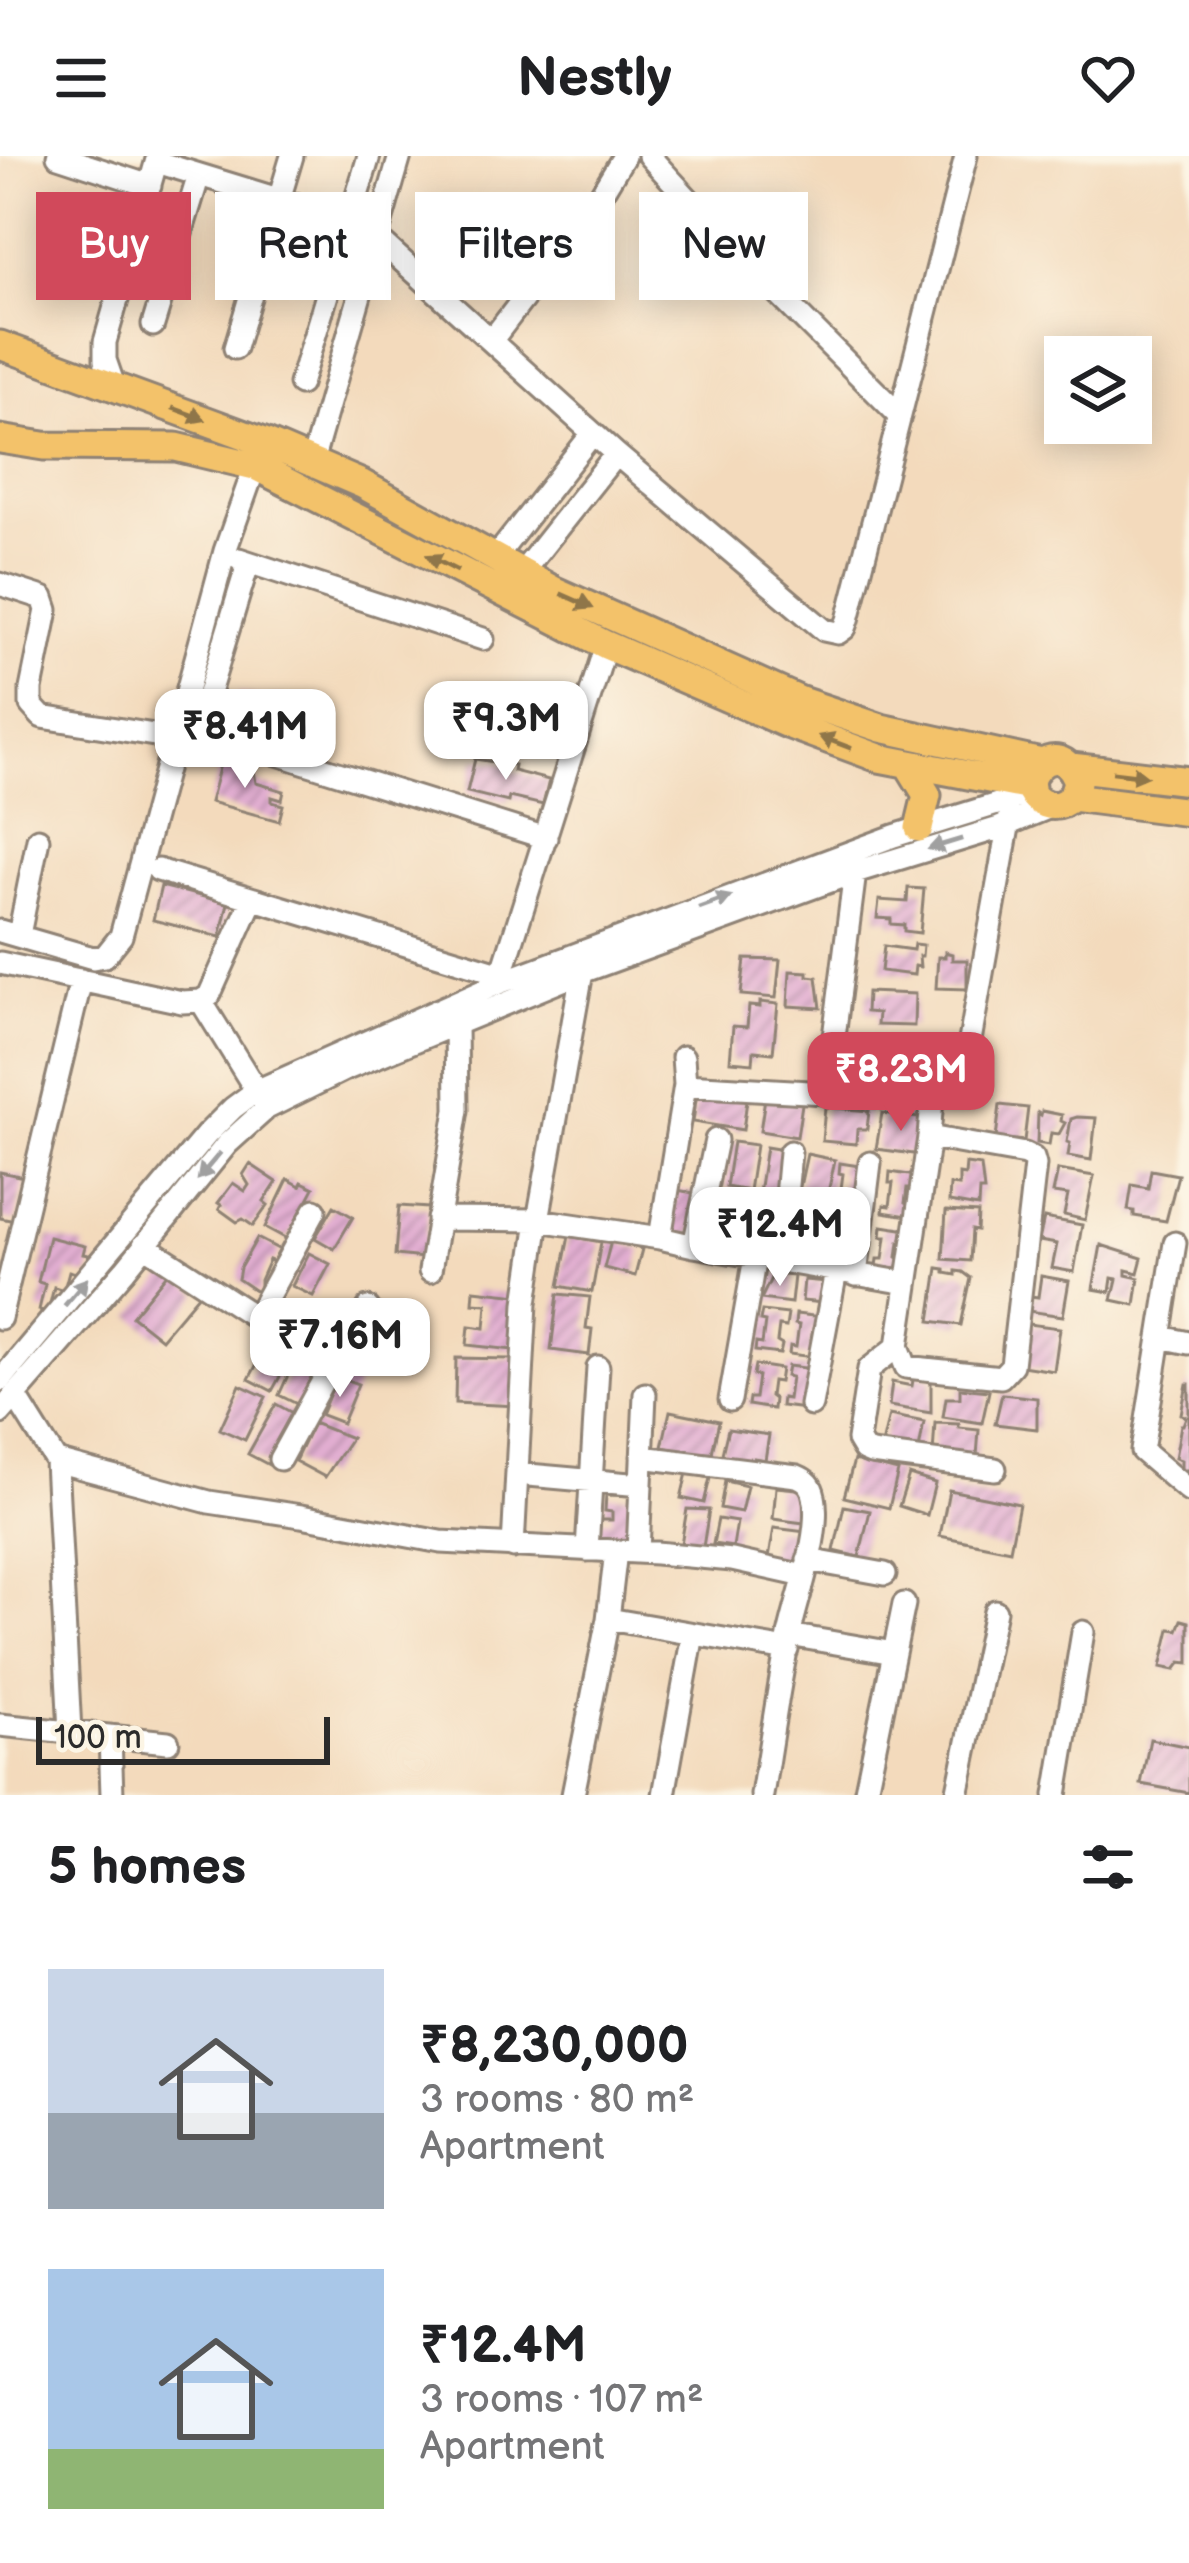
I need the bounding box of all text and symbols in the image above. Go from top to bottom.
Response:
icon: menu [48,45,114,111]
icon: heart [1075,45,1141,111]
text: Nestly [517,46,672,111]
chip: Buy [36,192,191,300]
chip: Rent [215,192,391,300]
chip: Filters [415,192,615,300]
chip: New [639,192,808,300]
map controls [1044,336,1152,444]
button: layers [1044,336,1152,444]
one-way arrow [171,406,207,424]
one-way arrow [425,553,460,573]
one-way arrow [560,592,595,612]
pin: ₹9.3M [422,681,590,783]
pin: ₹8.41M [147,689,343,791]
text: ₹9.3M [451,696,561,743]
text: ₹8.41M [182,704,308,751]
one-way arrow [817,731,853,750]
one-way arrow [1112,764,1149,783]
one-way arrow [926,836,963,854]
one-way arrow [698,892,734,911]
pin: ₹8.23M [803,1032,999,1134]
text: ₹8.23M [834,1047,968,1094]
one-way arrow [197,1151,223,1181]
pin: ₹12.4M [682,1187,878,1289]
text: ₹12.4M [716,1202,844,1249]
one-way arrow [62,1277,88,1307]
pin: ₹7.16M [242,1298,438,1400]
text: ₹7.16M [277,1313,403,1360]
scale bar [36,1711,330,1764]
text: 100 m [54,1718,142,1758]
icon: filters [1075,1834,1141,1900]
text: 5 homes [48,1837,246,1898]
text: ₹8,230,000 [420,2016,689,2077]
icon: home [144,2017,288,2161]
text: 3 rooms · 80 m² [420,2077,694,2124]
text: Apartment [420,2124,604,2171]
text: ₹12.4M [420,2316,586,2377]
icon: home [144,2317,288,2461]
text: 3 rooms · 107 m² [420,2377,704,2424]
text: Apartment [420,2424,604,2471]

